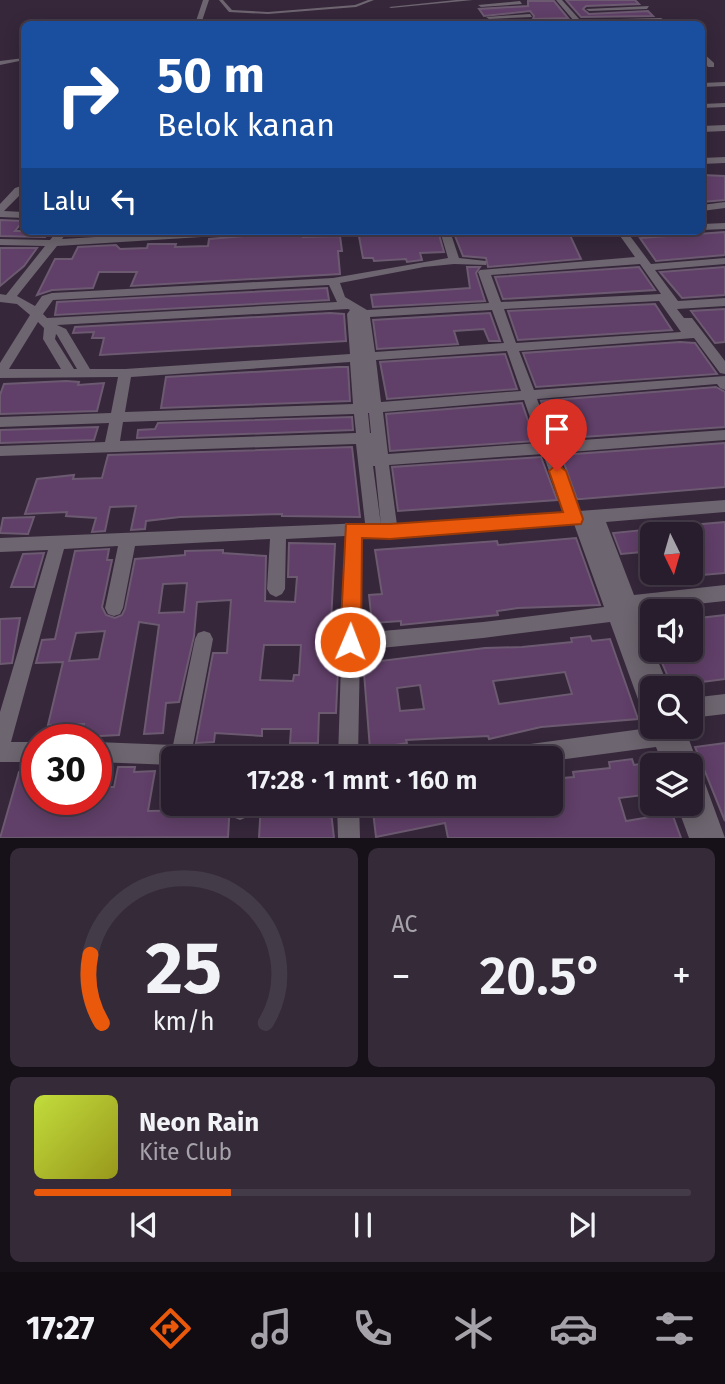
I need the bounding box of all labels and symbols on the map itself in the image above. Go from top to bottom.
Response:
pin [527,399,587,471]
north arrow [640,522,704,584]
position arrow [313,605,387,679]
speed limit sign: 30 [21,724,112,815]

